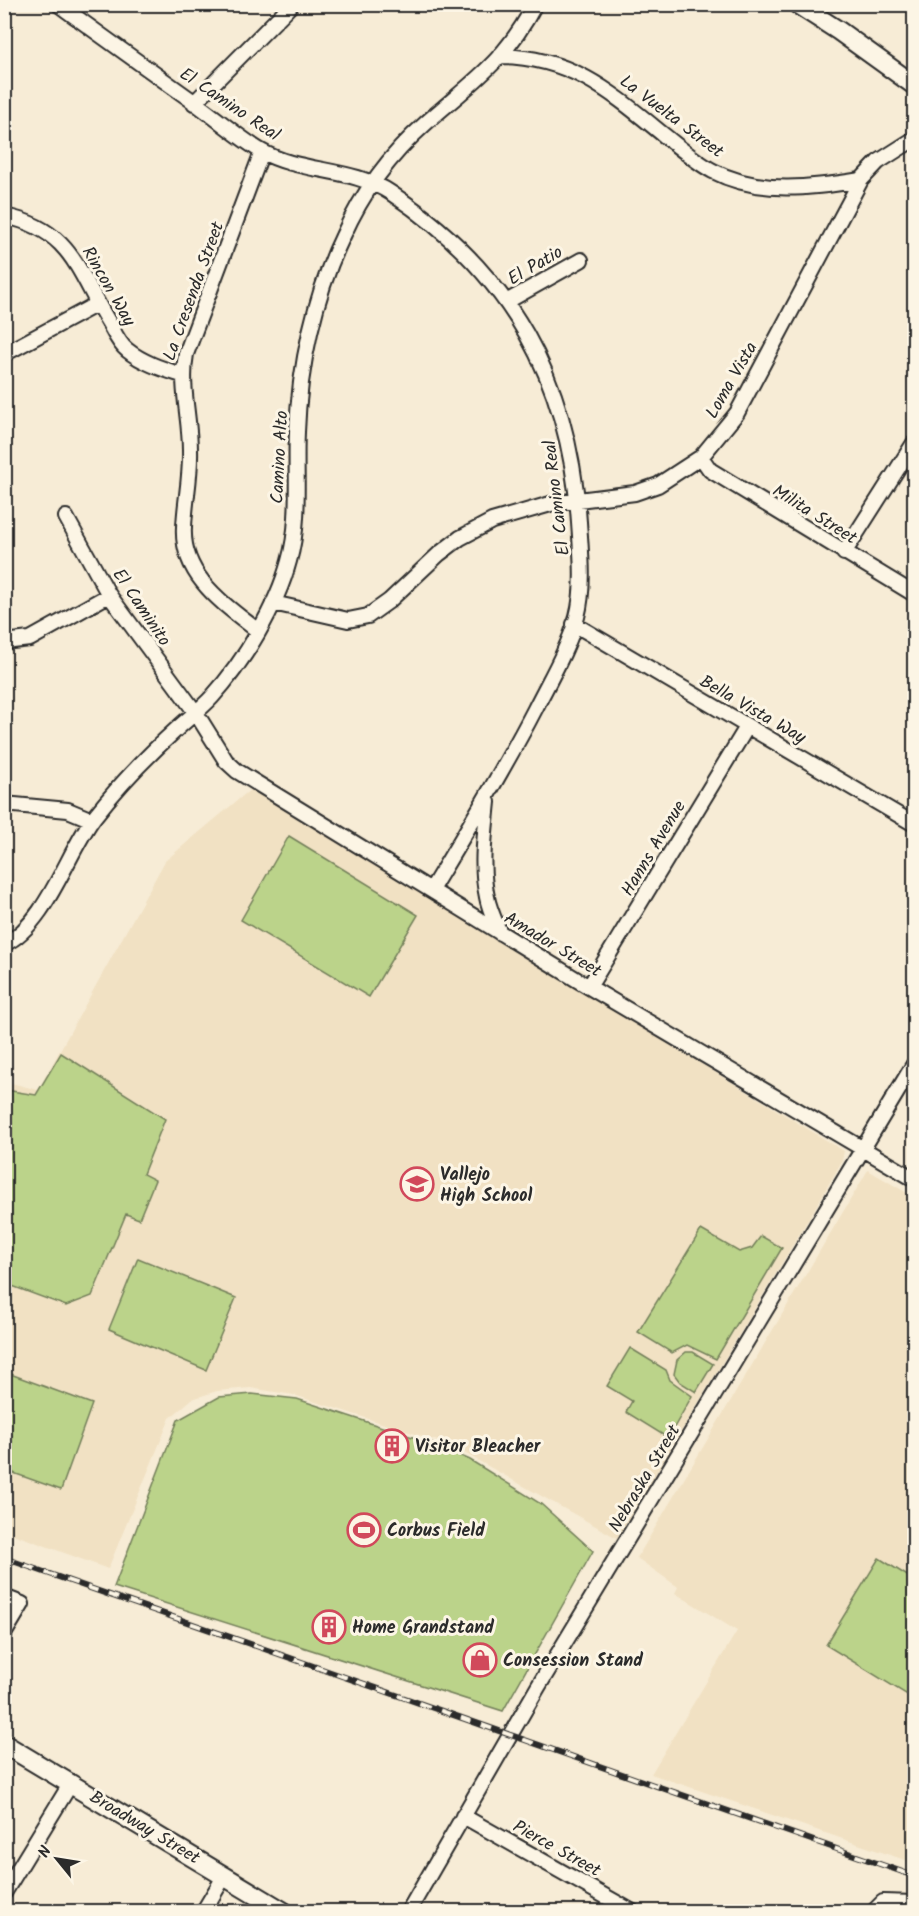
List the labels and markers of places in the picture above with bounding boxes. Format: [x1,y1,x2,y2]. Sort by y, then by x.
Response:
place label: Vallejo High School [440,1161,532,1211]
school or university icon: Vallejo High School [399,1166,435,1202]
building icon: Visitor Bleacher [374,1428,410,1464]
place label: Visitor Bleacher [415,1433,542,1462]
sports icon: Corbus Field [346,1512,382,1548]
place label: Corbus Field [387,1517,485,1546]
building icon: Home Grandstand [311,1609,347,1645]
place label: Home Grandstand [352,1614,494,1643]
shop icon: Consession Stand [462,1642,498,1678]
place label: Consession Stand [503,1647,643,1676]

